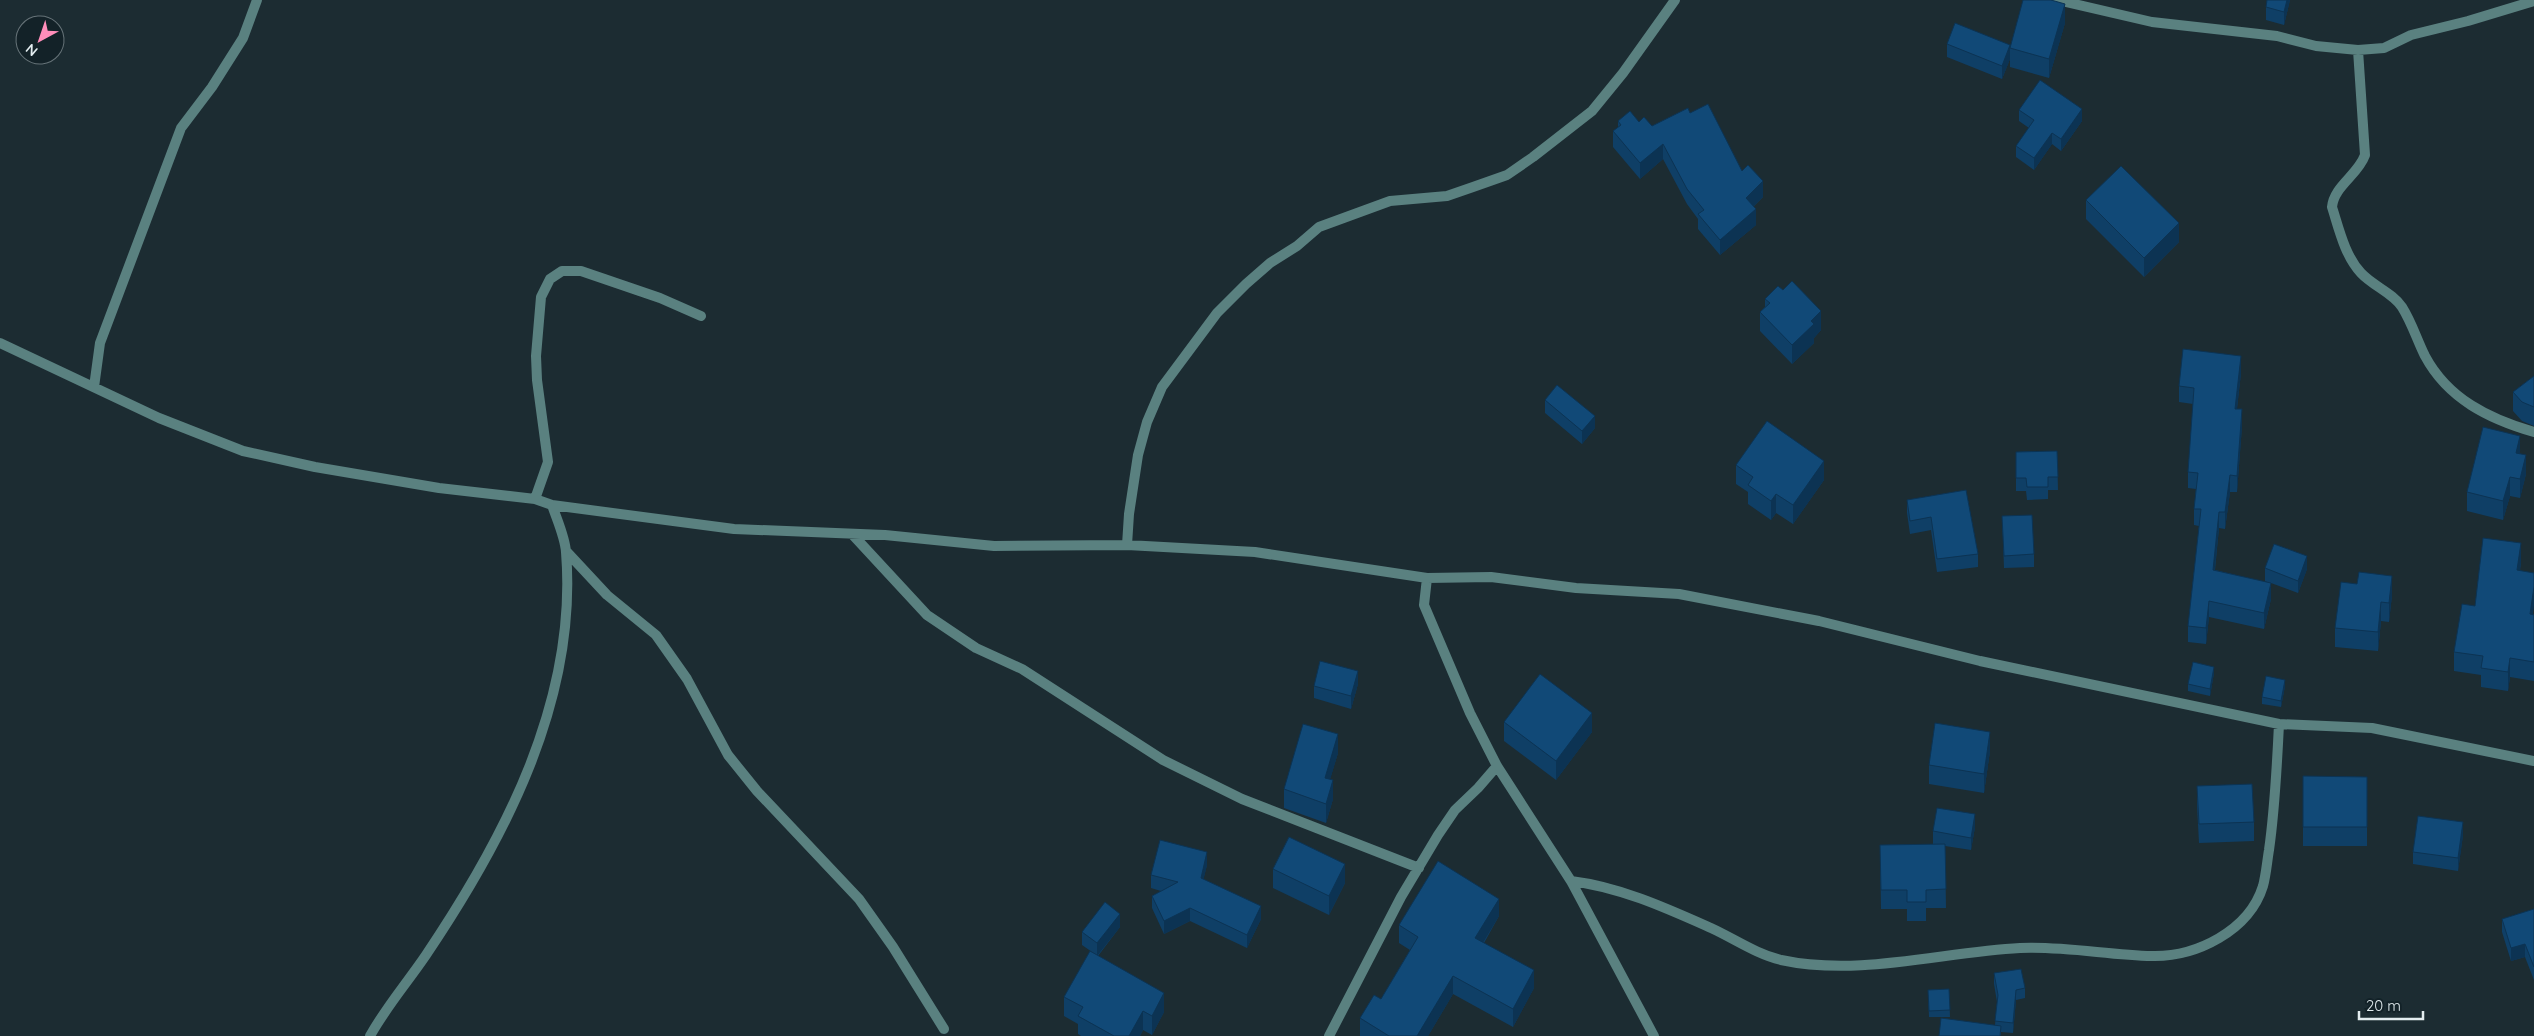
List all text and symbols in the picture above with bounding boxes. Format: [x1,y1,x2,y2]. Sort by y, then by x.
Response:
north arrow [15,15,65,65]
text: N [22,40,41,60]
scale bar [2359,988,2423,1020]
text: 20 m [2366,996,2401,1015]

